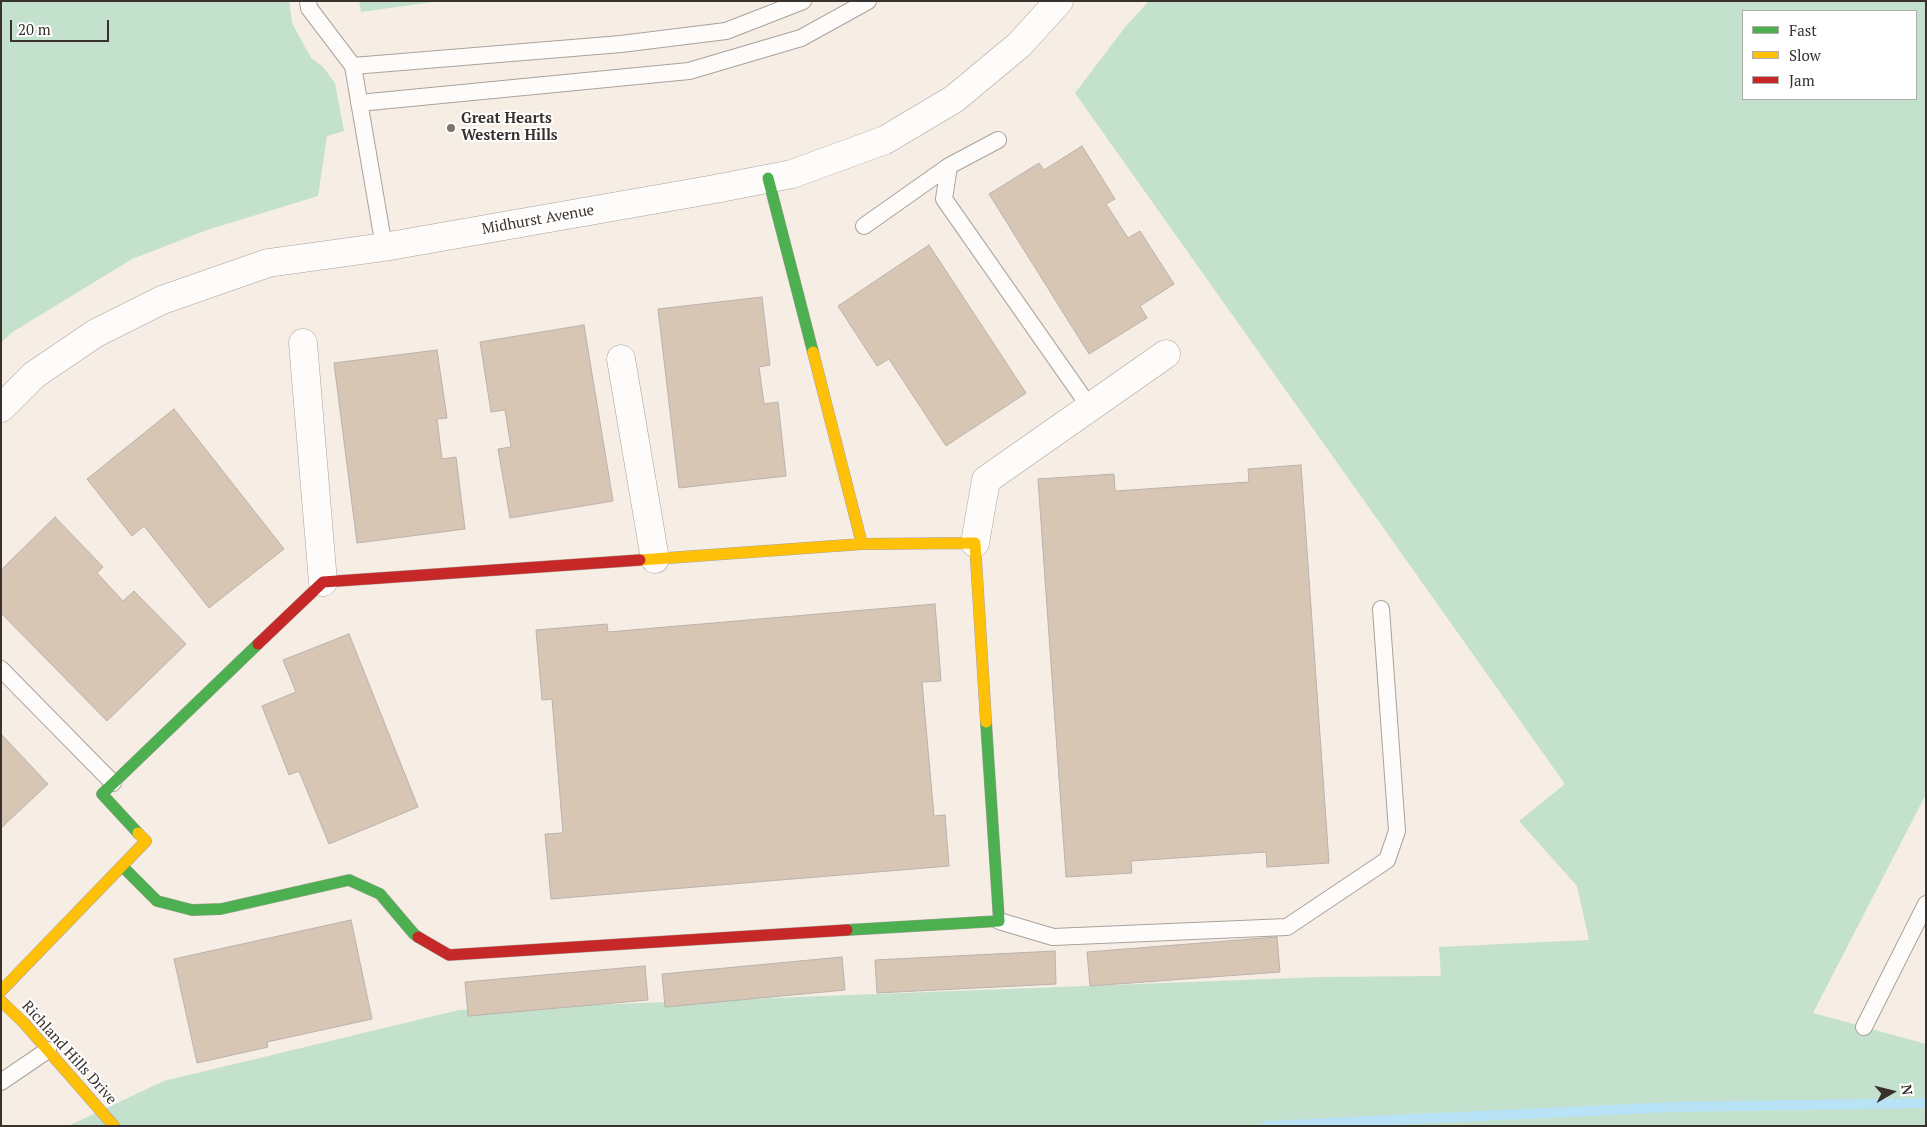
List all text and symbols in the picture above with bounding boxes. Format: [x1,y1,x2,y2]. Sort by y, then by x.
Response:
scale bar [12,10,111,42]
legend [1742,10,1917,100]
text: 20 m [18,19,51,39]
text: Fast [1789,20,1817,40]
text: Slow [1789,45,1821,65]
text: Jam [1789,70,1815,90]
place label: Great Hearts Western Hills [461,110,558,145]
marker: Great Hearts Western Hills [445,122,457,134]
street label: Midhurst Avenue [480,201,596,239]
street label: Richland Hills Drive [18,997,120,1109]
north arrow [1867,1067,1917,1117]
text: N [1897,1083,1917,1096]

